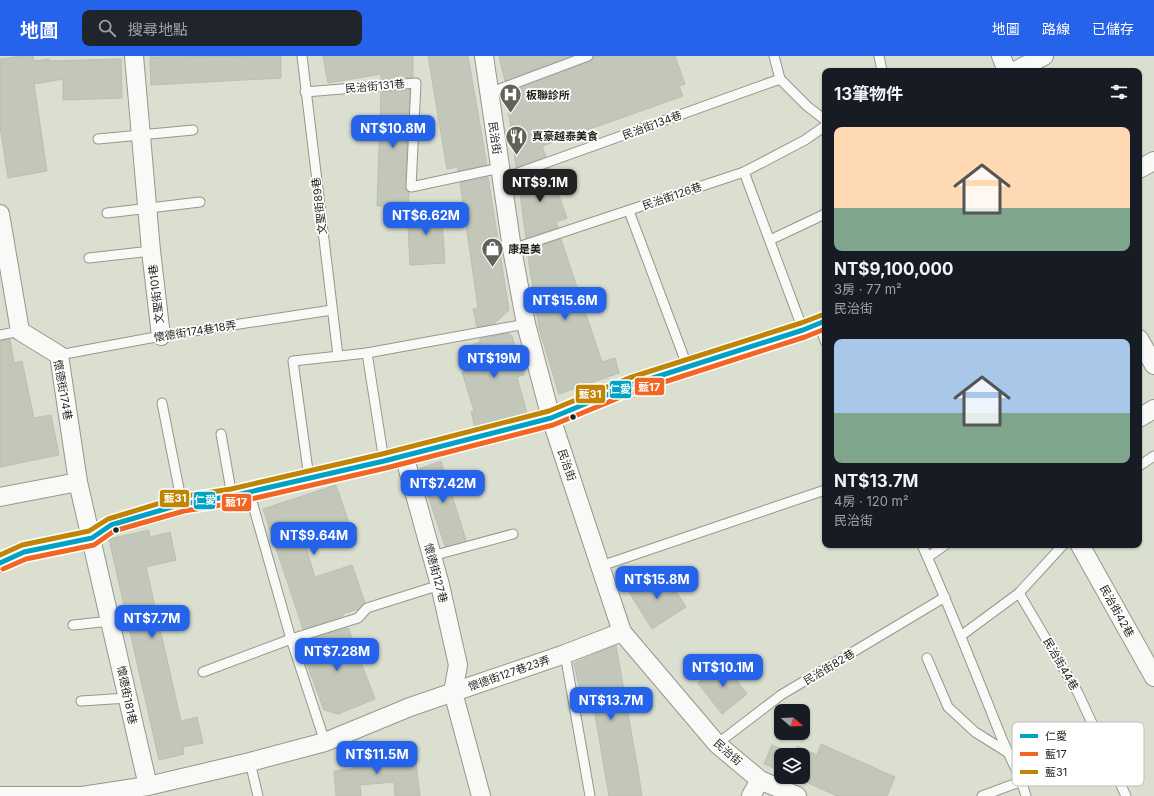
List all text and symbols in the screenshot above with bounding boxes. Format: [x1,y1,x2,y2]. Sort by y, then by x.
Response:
search box [82,10,362,46]
icon: search [96,17,118,39]
text: 地圖 [20,19,58,42]
text: 搜尋地點 [128,20,188,39]
text: 地圖 [992,20,1020,37]
text: 路線 [1042,20,1070,37]
text: 已儲存 [1092,20,1134,37]
street label: 民治街131巷 [345,76,405,96]
icon: filters [1108,81,1130,103]
hospital icon: 板聯診所 [498,82,524,115]
text: 13筆物件 [834,84,903,104]
place label: 板聯診所 [526,88,570,102]
street label: 民治街134巷 [620,108,684,142]
pin: NT$10.8M [352,115,434,149]
text: NT$10.8M [360,120,426,136]
street label: 民治街 [486,121,504,155]
restaurant icon: 真豪越泰美食 [504,123,530,156]
place label: 真豪越泰美食 [532,129,598,143]
icon: home [946,153,1018,225]
pin: NT$9.1M [503,169,577,203]
text: NT$9.1M [512,174,568,190]
street label: 文聖街89巷 [309,177,329,235]
street label: 民治街126巷 [640,179,704,213]
pin: NT$6.62M [385,202,467,236]
text: NT$6.62M [392,207,460,223]
shop icon: 康是美 [479,236,505,269]
place label: 康是美 [508,242,541,256]
text: NT$9,100,000 [834,259,953,279]
street label: 文聖街101巷 [145,263,167,325]
text: 3房 · 77 m² [834,281,902,297]
pin: NT$15.6M [524,287,606,321]
text: NT$15.6M [532,292,598,308]
text: 民治街 [834,300,873,316]
street label: 懷德街174巷18弄 [153,318,237,344]
pin: NT$19M [461,345,527,379]
text: NT$19M [467,350,521,366]
street label: 懷德街174巷 [51,359,75,421]
icon: home [946,365,1018,437]
line badge: 藍17 [634,377,665,396]
line badge: 仁愛 [609,380,632,399]
text: 藍17 [638,380,660,394]
text: 仁愛 [609,382,631,396]
line badge: 藍31 [575,384,606,404]
text: 藍31 [579,387,602,401]
unlabelled marker [568,412,578,422]
street label: 民治街 [555,447,579,483]
pin: NT$7.42M [402,470,484,504]
text: NT$13.7M [834,471,918,491]
text: NT$7.42M [410,475,476,491]
line badge: 藍31 [159,489,190,508]
text: 藍31 [164,491,187,505]
line badge: 仁愛 [193,491,216,510]
text: 仁愛 [194,493,216,507]
line badge: 藍17 [221,493,252,512]
text: 4房 · 120 m² [834,493,909,509]
text: 藍17 [225,495,247,509]
text: 民治街 [834,512,873,528]
pin: NT$9.64M [273,522,355,556]
unlabelled marker [111,525,121,535]
text: NT$9.64M [280,527,348,543]
street label: 懷德街127巷 [421,542,451,604]
pin: NT$15.8M [616,566,698,600]
text: NT$15.8M [624,571,690,587]
street label: 民治街42巷 [1097,582,1137,640]
pin: NT$7.7M [115,605,189,639]
text: NT$7.7M [124,610,180,626]
street label: 民治街44巷 [1040,635,1082,693]
pin: NT$7.28M [296,638,378,672]
text: NT$7.28M [304,643,370,659]
street label: 民治街82巷 [801,646,857,688]
street label: 懷德街127巷23弄 [466,652,552,694]
pin: NT$10.1M [682,654,764,688]
text: NT$10.1M [692,659,754,675]
street label: 懷德街181巷 [114,664,140,726]
pin: NT$13.7M [570,687,652,721]
text: NT$13.7M [579,692,643,708]
north arrow [774,704,810,740]
map controls [774,704,810,784]
legend [1012,722,1144,786]
text: 仁愛 [1045,729,1067,743]
street label: 民治街 [711,736,745,768]
pin: NT$11.5M [336,741,418,775]
text: NT$11.5M [346,746,409,762]
text: 藍17 [1045,747,1067,761]
button: layers [774,748,810,784]
text: 藍31 [1045,765,1067,779]

